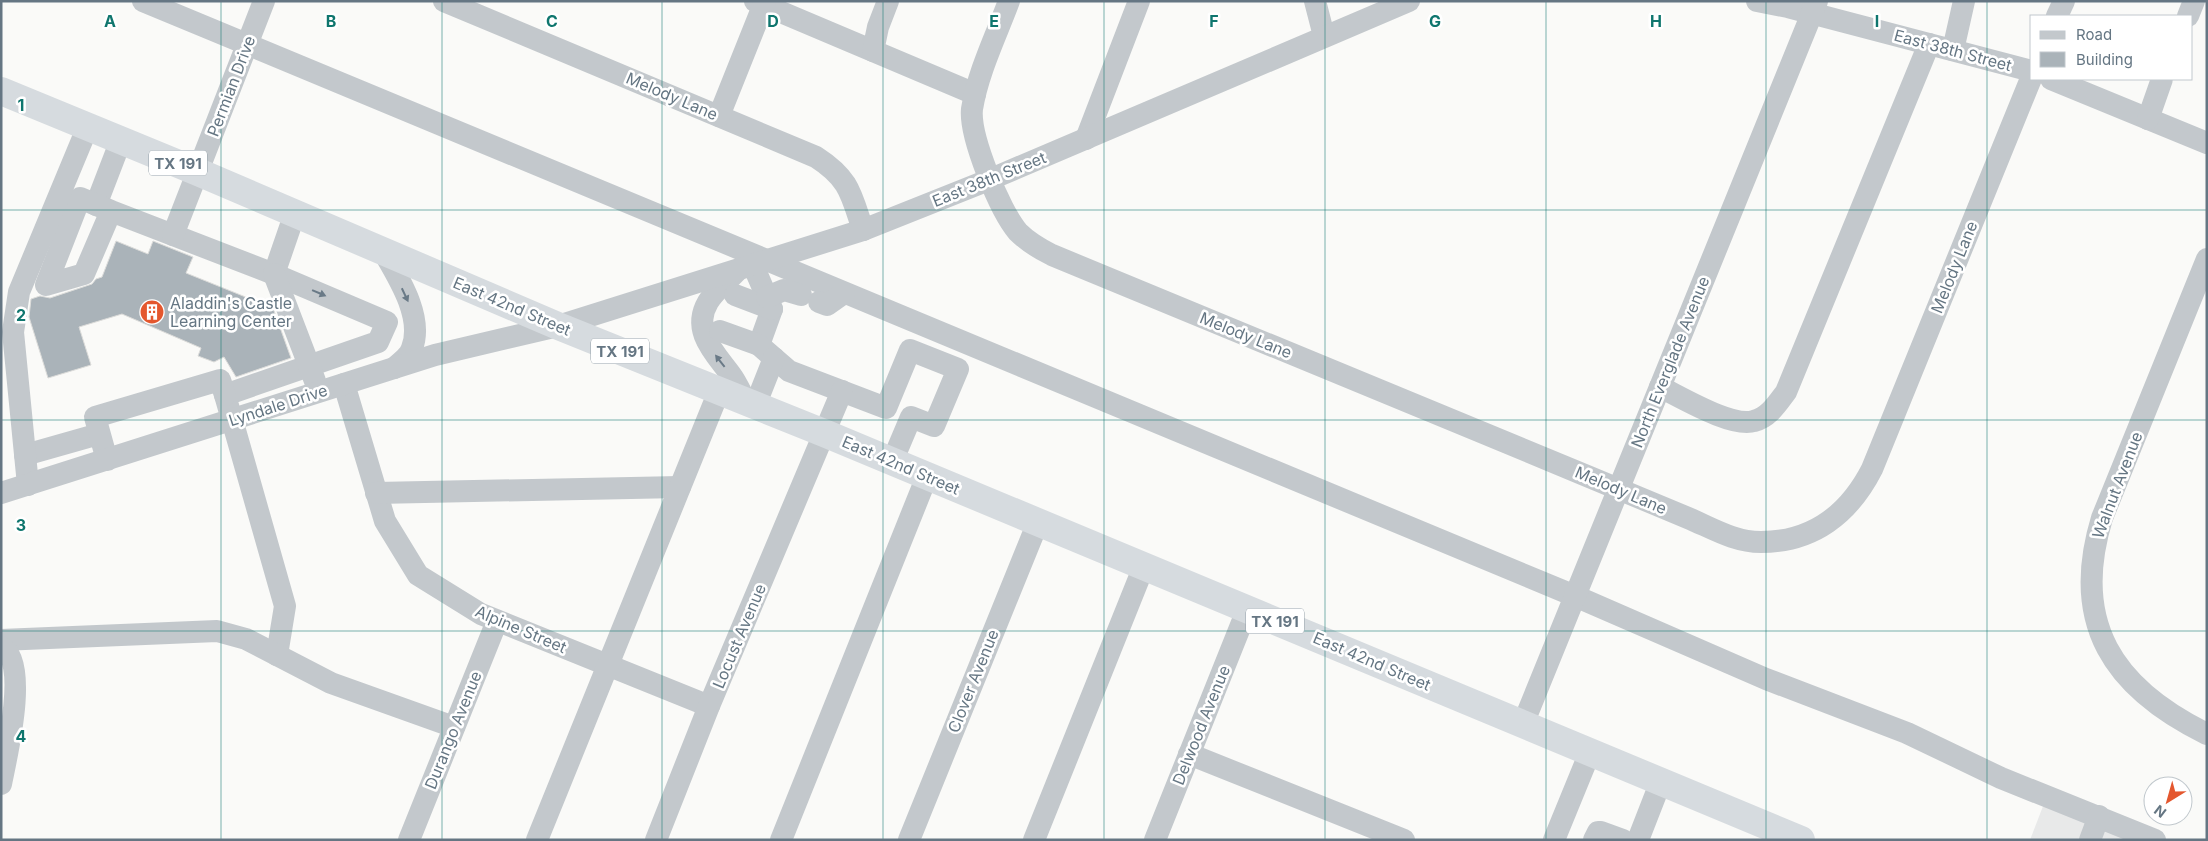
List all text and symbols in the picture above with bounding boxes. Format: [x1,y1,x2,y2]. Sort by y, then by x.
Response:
text: A [104,11,116,31]
text: B [326,11,336,31]
text: C [546,11,558,31]
text: D [767,11,779,31]
text: E [989,11,999,31]
text: F [1209,11,1219,31]
text: G [1429,11,1441,31]
text: H [1650,11,1662,31]
text: I [1875,11,1879,31]
legend [2030,15,2193,80]
street label: East 38th Street [1892,25,2014,75]
text: Road [2076,25,2112,44]
street label: Permian Drive [203,33,259,139]
text: Building [2076,50,2133,69]
street label: Melody Lane [623,68,721,124]
text: 1 [18,95,24,115]
street label: East 38th Street [929,147,1049,211]
road number: TX 191 [149,150,207,176]
street label: Melody Lane [1926,218,1982,316]
street label: East 42nd Street [450,272,574,340]
street label: North Everglade Avenue [1626,273,1714,451]
one-way arrow [401,288,409,302]
one-way arrow [312,289,327,297]
place label: Aladdin's Castle Learning Center [170,293,292,331]
building icon: Aladdin's Castle Learning Center [139,299,165,325]
text: 2 [16,305,26,325]
street label: Melody Lane [1197,307,1295,363]
road number: TX 191 [591,338,649,364]
one-way arrow [714,355,725,368]
street label: Lyndale Drive [226,380,330,430]
street label: Walnut Avenue [2087,429,2147,541]
street label: East 42nd Street [839,431,963,499]
street label: Melody Lane [1572,462,1670,518]
text: 3 [16,515,26,535]
street label: Locust Avenue [708,581,770,691]
street label: Alpine Street [472,601,570,657]
road number: TX 191 [1246,608,1304,634]
street label: Clover Avenue [943,626,1003,736]
street label: East 42nd Street [1310,627,1434,695]
street label: Delwood Avenue [1168,662,1234,788]
street label: Durango Avenue [420,668,486,792]
text: 4 [16,726,27,746]
north arrow [2143,776,2193,826]
text: N [2150,802,2169,822]

